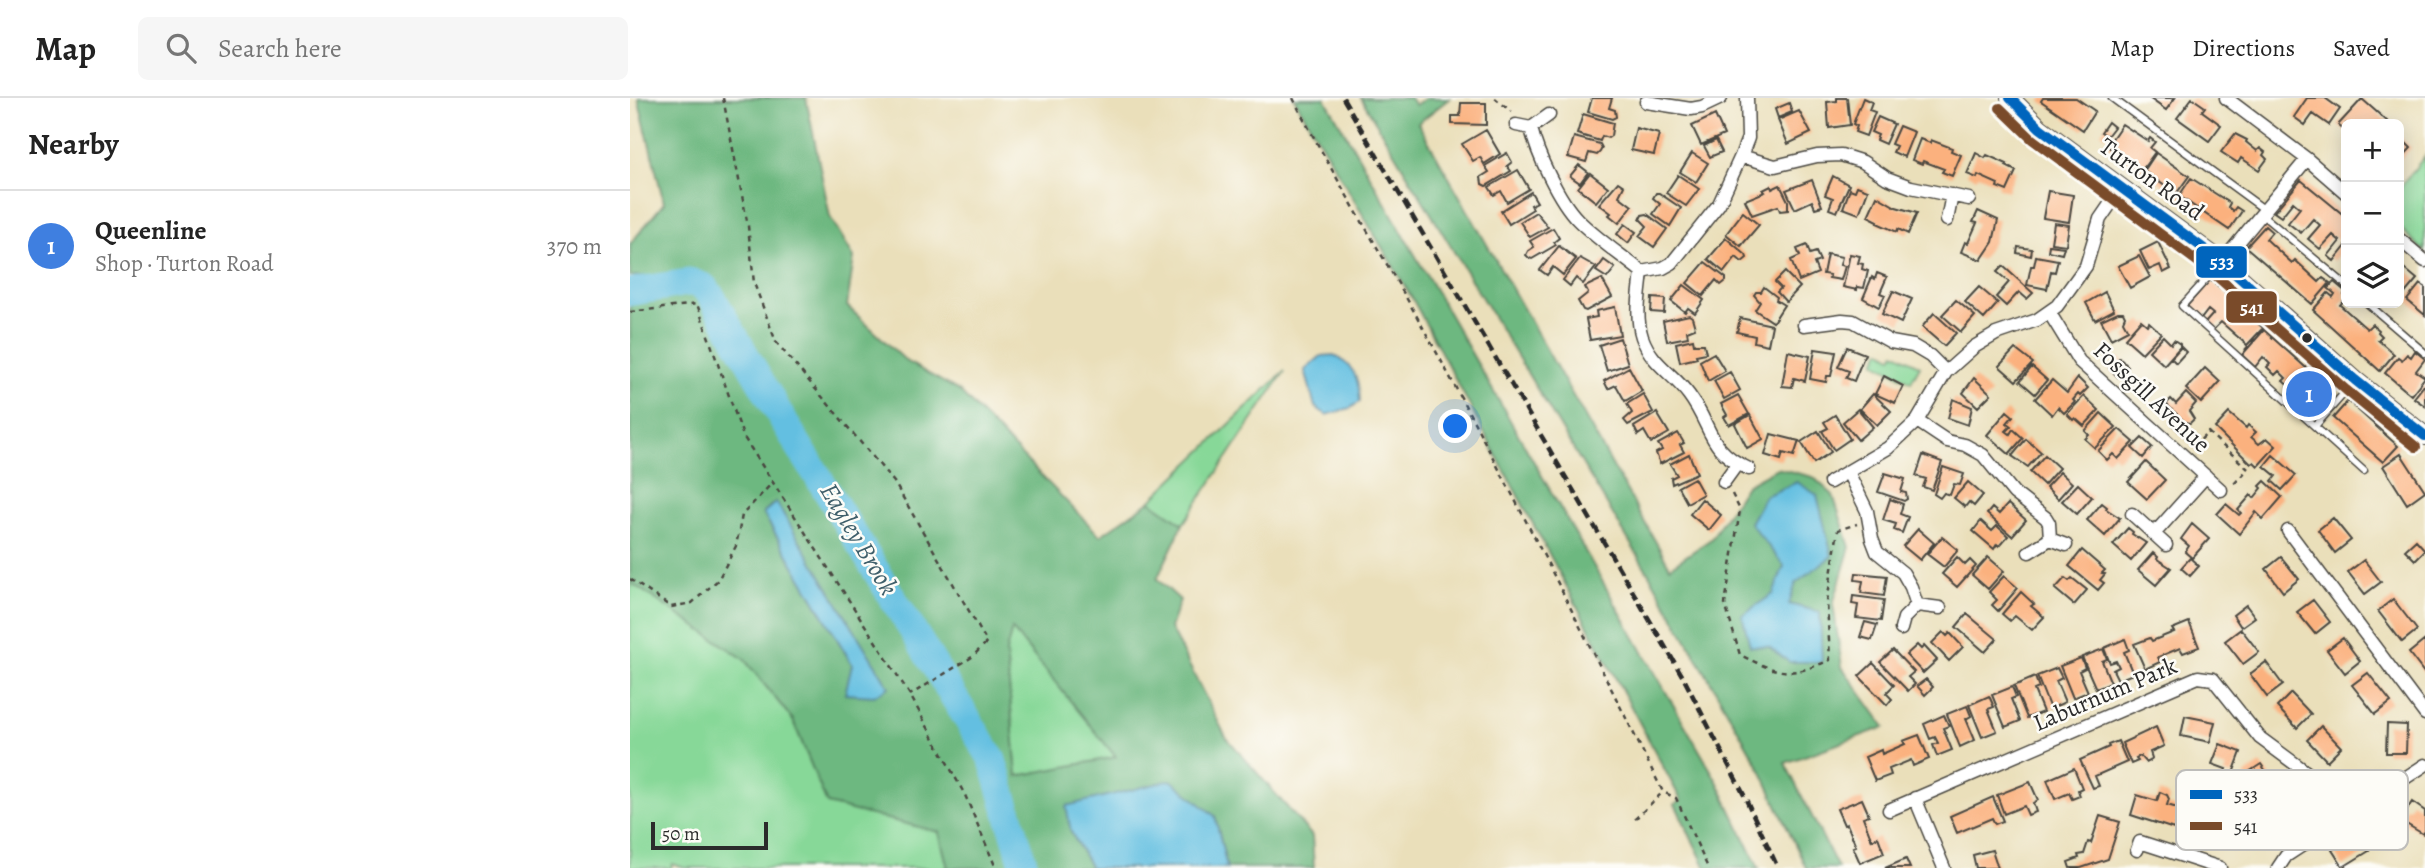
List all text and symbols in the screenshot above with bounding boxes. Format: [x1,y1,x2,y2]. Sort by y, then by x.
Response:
search box [138,17,628,80]
text: Map [35,26,96,71]
icon: search [162,29,200,67]
text: Search here [218,31,342,66]
text: Map [2110,32,2154,64]
text: Directions [2192,32,2295,64]
text: Saved [2333,32,2390,64]
map controls [2341,119,2404,308]
button: + [2341,119,2404,182]
text: Nearby [28,124,119,164]
street label: Turton Road [2093,130,2211,228]
button: − [2341,182,2404,245]
text: Queenline [95,213,207,248]
text: 1 [47,231,55,262]
text: 370 m [547,231,602,262]
line badge: 533 [2195,245,2248,279]
button: layers [2341,245,2404,308]
text: Shop · Turton Road [95,248,274,279]
text: 533 [2210,249,2234,275]
line badge: 541 [2225,290,2278,324]
text: 541 [2240,295,2264,321]
unlabelled marker [2300,331,2314,345]
street label: Fossgill Avenue [2087,334,2217,460]
pin: 1 [2286,368,2332,420]
your location [1438,409,1472,443]
water label: Eagley Brook [812,476,906,602]
street label: Laburnum Park [2028,649,2182,739]
legend [2176,770,2408,850]
text: 533 [2234,782,2258,808]
text: 541 [2234,814,2258,840]
scale bar [651,819,768,851]
text: 50 m [662,821,700,847]

